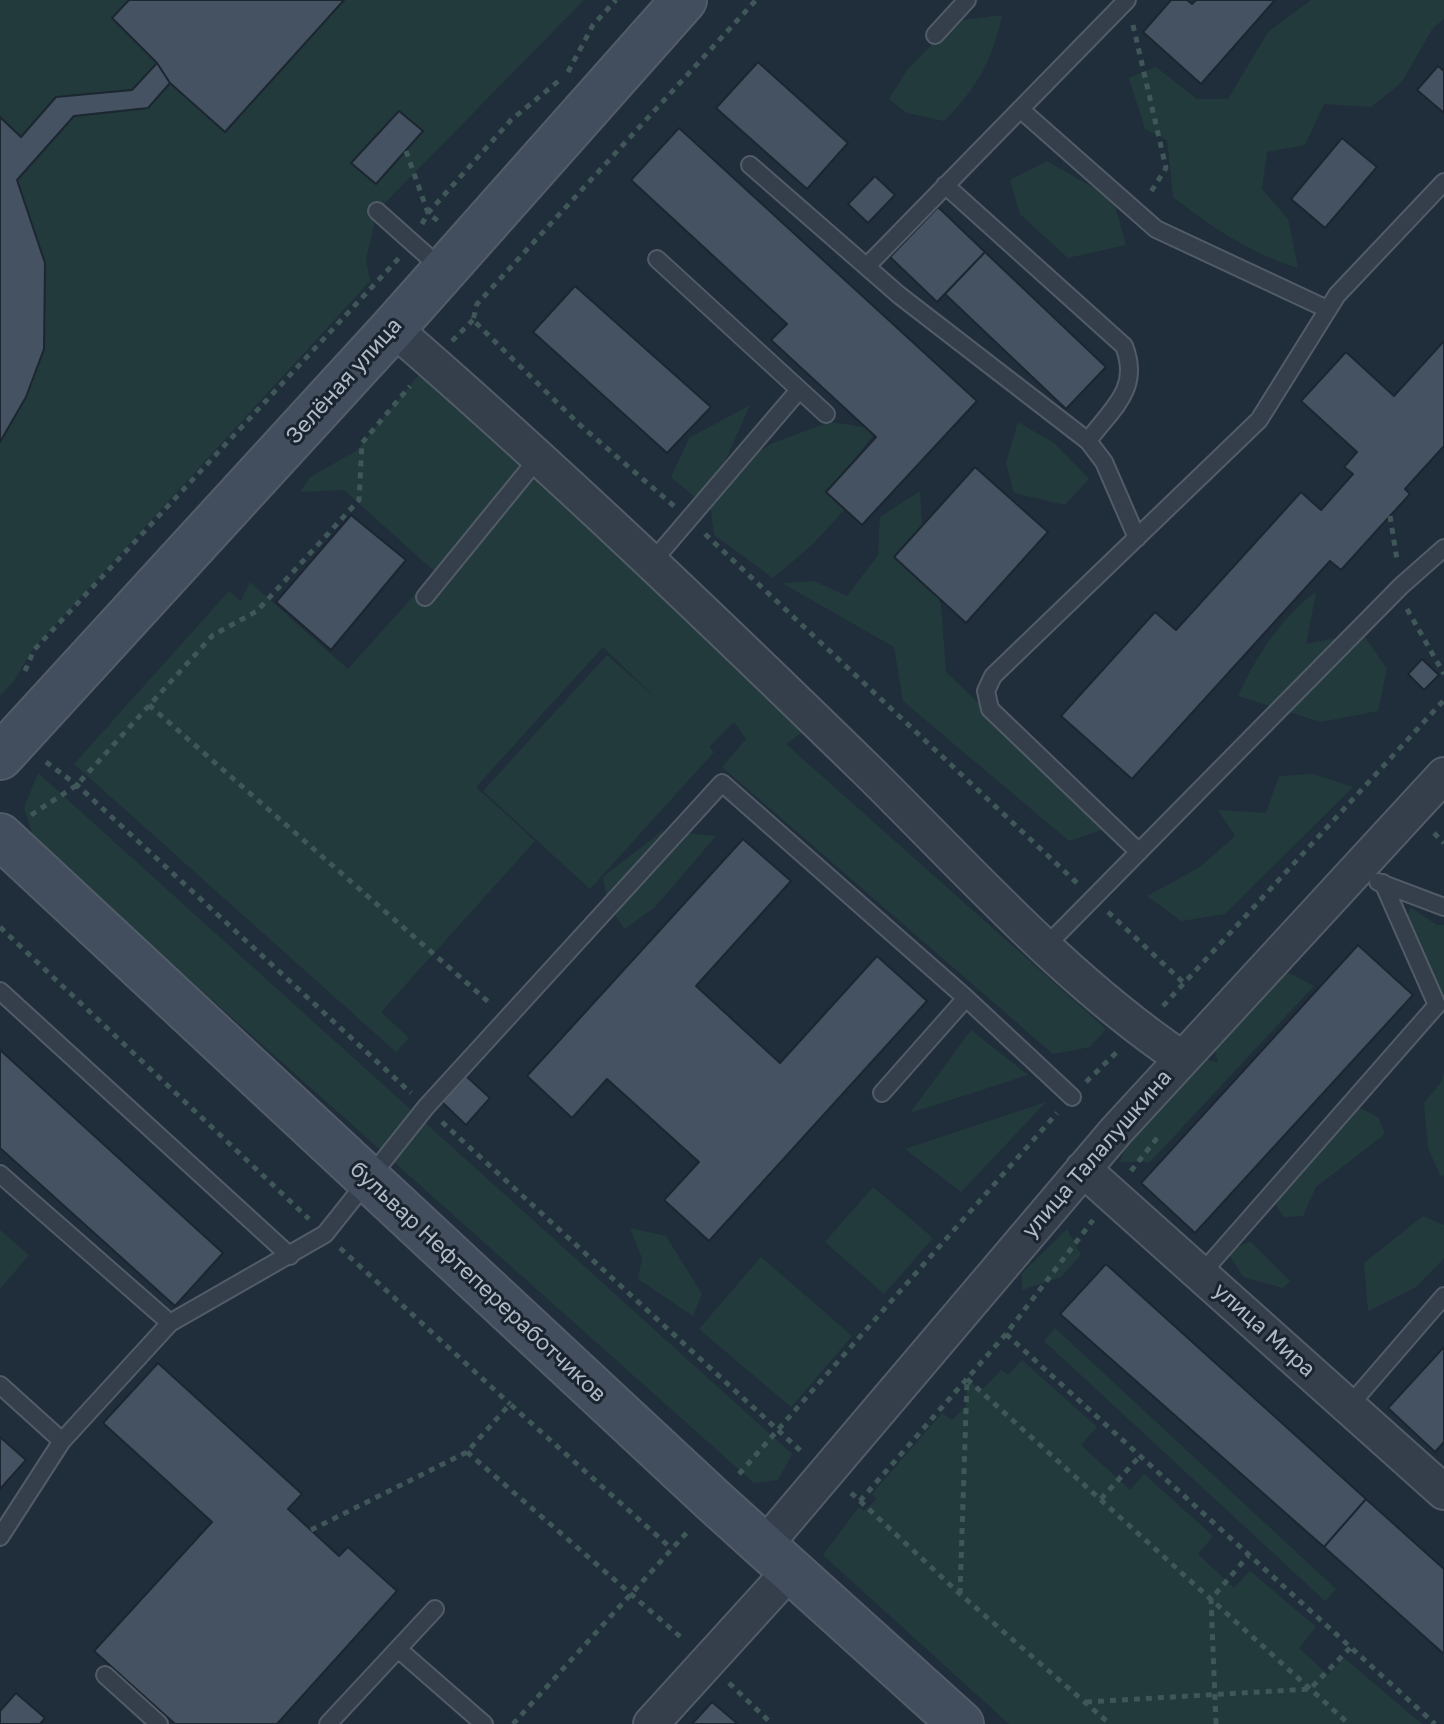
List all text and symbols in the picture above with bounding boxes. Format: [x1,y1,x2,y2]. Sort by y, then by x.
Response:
street label: Зелёная улица [280,312,408,450]
street label: улица Талалушкина [1017,1064,1177,1244]
street label: бульвар Нефтепереработчиков [345,1156,611,1408]
street label: улица Мира [1208,1277,1320,1383]

